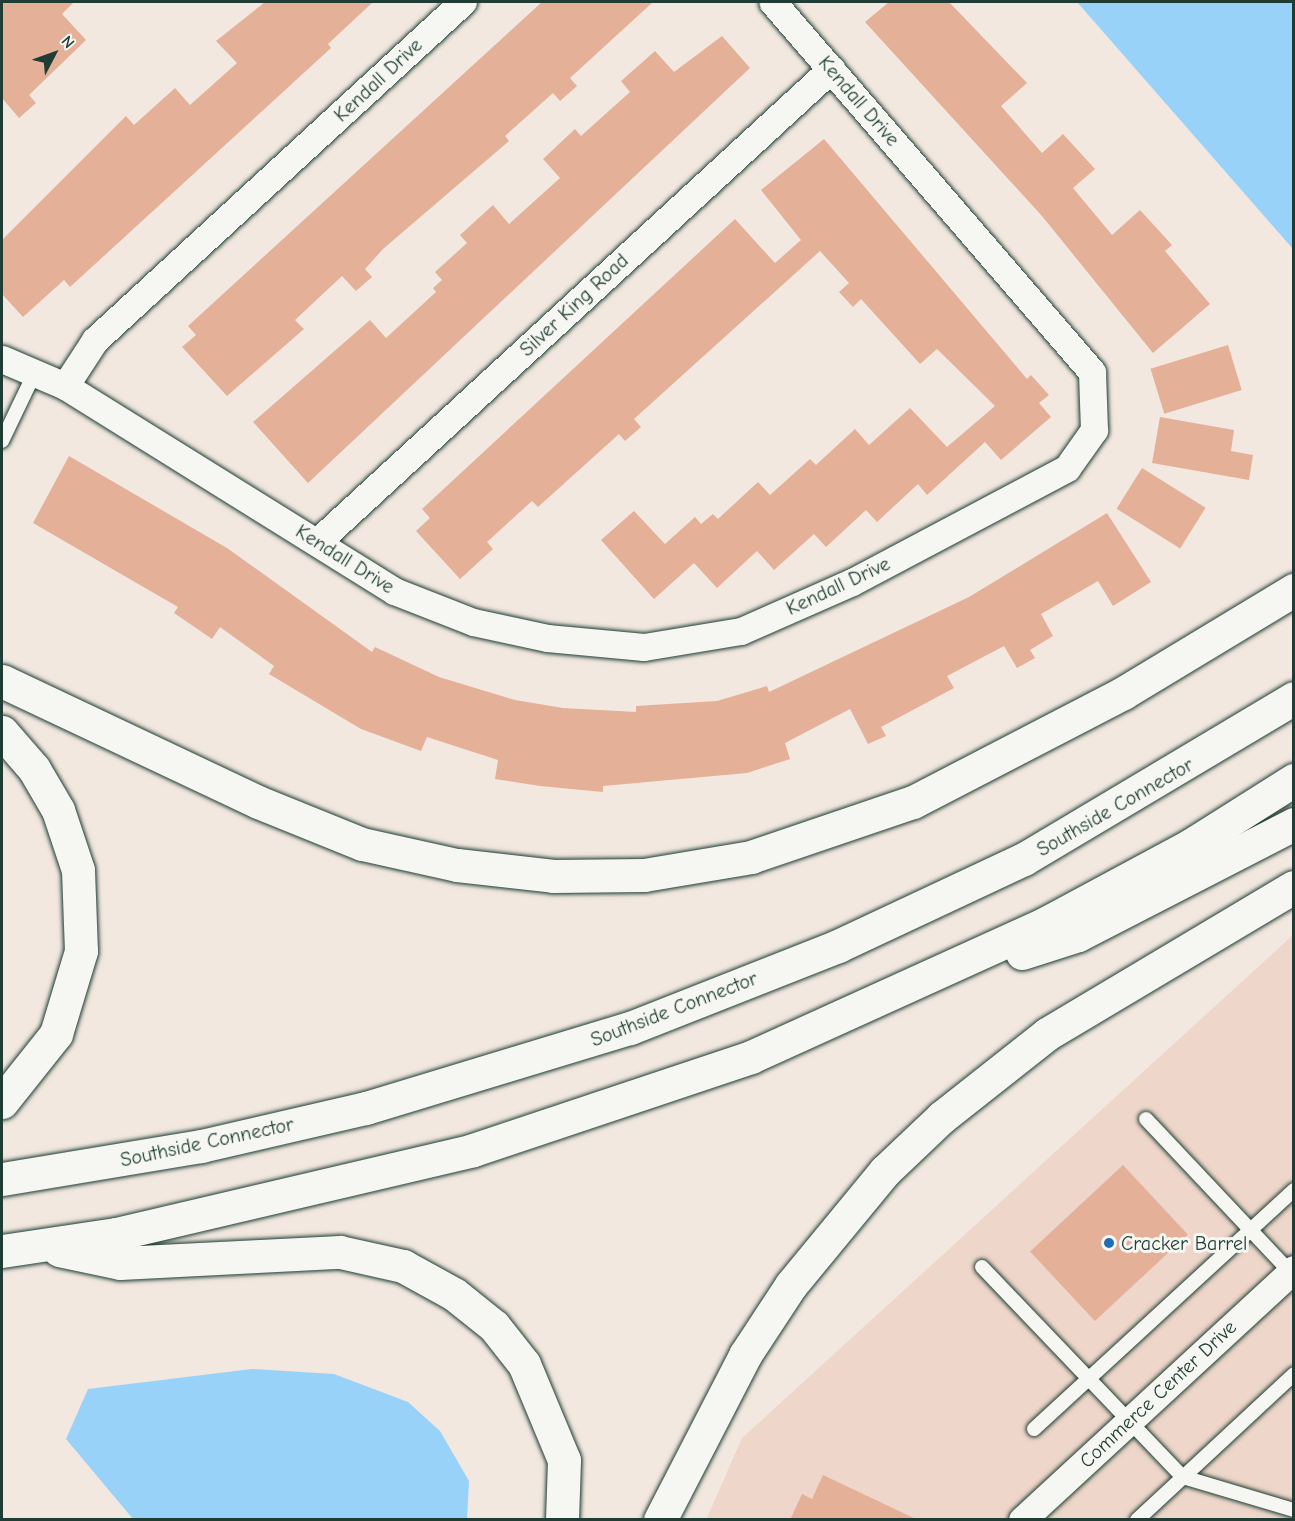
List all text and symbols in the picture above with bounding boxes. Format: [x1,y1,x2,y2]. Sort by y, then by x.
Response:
north arrow [24,24,84,84]
text: N [57,32,78,52]
street label: Kendall Drive [329,33,427,127]
street label: Kendall Drive [813,51,905,151]
street label: Silver King Road [515,249,633,361]
street label: Kendall Drive [291,519,399,599]
street label: Kendall Drive [782,552,894,620]
street label: Southside Connector [1032,752,1198,862]
street label: Southside Connector [587,966,761,1052]
street label: Southside Connector [118,1112,296,1172]
place label: Cracker Barrel [1121,1231,1247,1255]
marker: Cracker Barrel [1102,1236,1116,1250]
street label: Commerce Center Drive [1075,1315,1241,1473]

